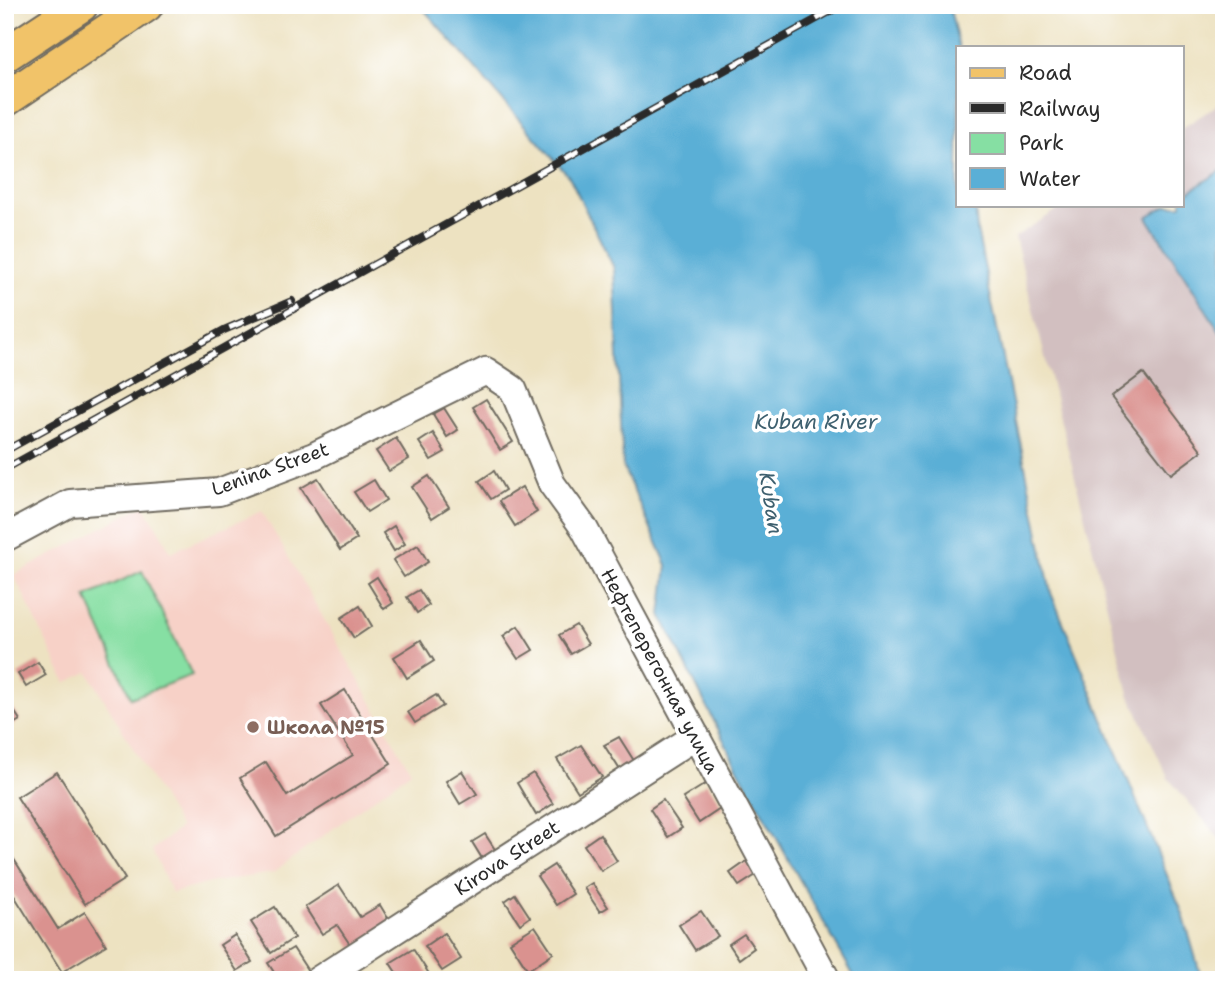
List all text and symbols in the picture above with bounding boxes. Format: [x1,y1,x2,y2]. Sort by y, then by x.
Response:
legend [956,46,1184,206]
text: Road [1019,59,1072,87]
text: Railway [1019,95,1101,123]
text: Park [1019,129,1064,157]
text: Water [1019,165,1081,193]
water label: Kuban River [754,408,879,436]
street label: Lenina Street [208,436,332,502]
water label: Kuban [752,470,790,536]
street label: Нефтеперегонная улица [595,564,725,778]
place label: Школа №15 [267,715,385,740]
marker: Школа №15 [245,719,261,735]
street label: Kirova Street [450,815,564,901]

